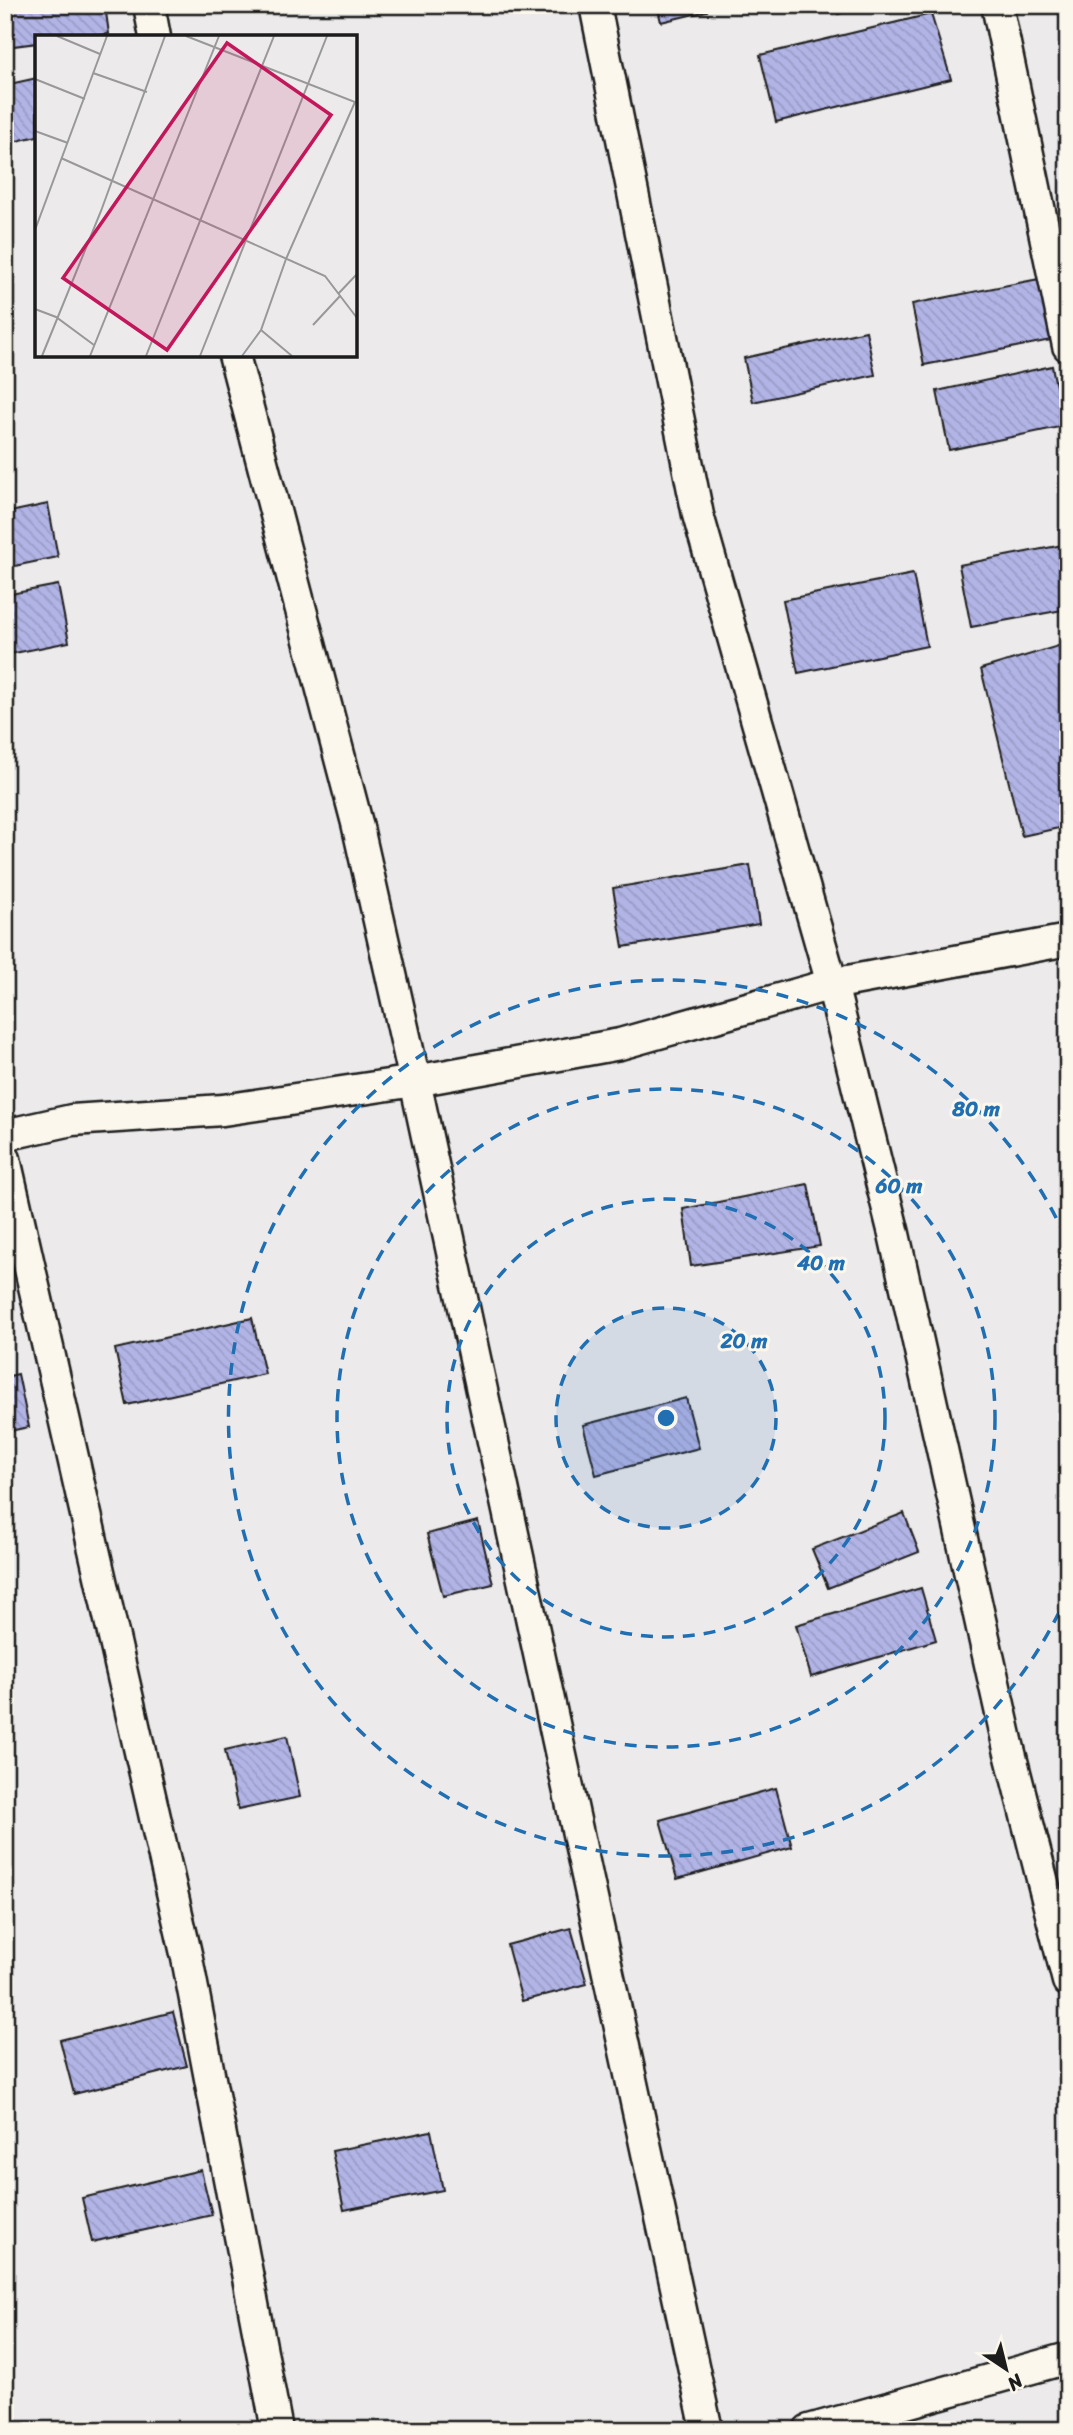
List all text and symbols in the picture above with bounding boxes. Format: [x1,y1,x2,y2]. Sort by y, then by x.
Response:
inset map [35,35,357,357]
text: 80 m [951,1090,1001,1128]
text: 60 m [875,1167,923,1205]
text: 40 m [796,1244,846,1282]
text: 20 m [720,1322,768,1360]
centre of rings [654,1406,678,1430]
north arrow [972,2334,1042,2404]
text: N [1000,2365,1031,2400]

